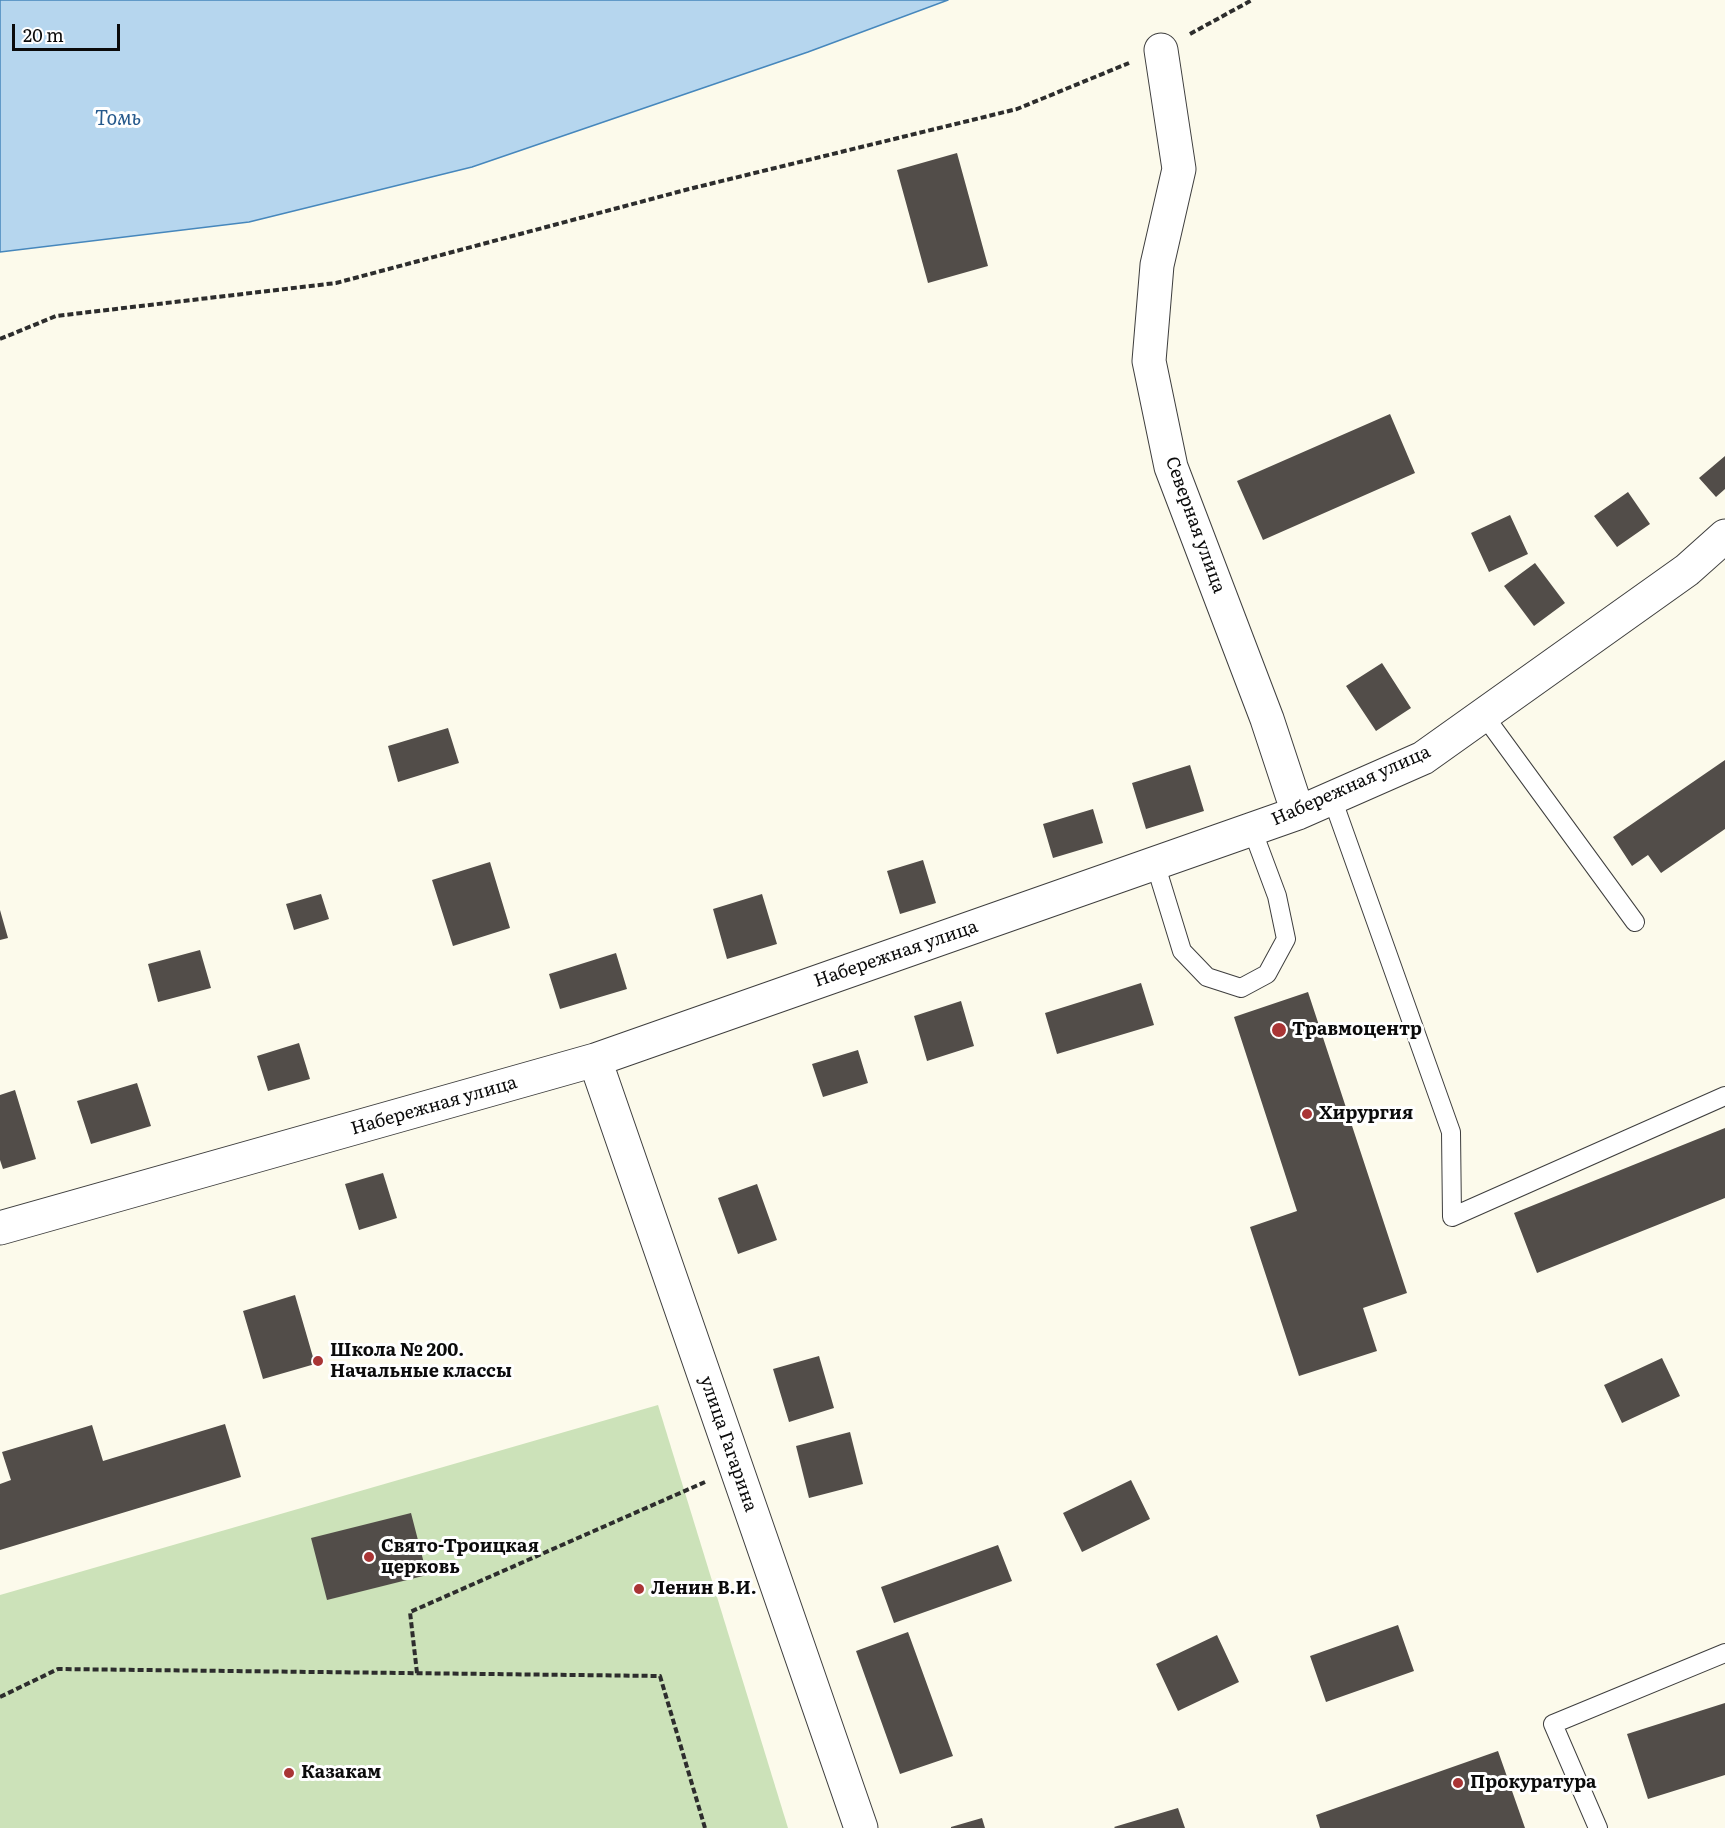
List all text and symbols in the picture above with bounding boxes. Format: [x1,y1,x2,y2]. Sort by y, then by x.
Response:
scale bar [15,12,123,50]
text: 20 m [23,21,64,48]
water label: Томь [95,107,141,131]
street label: Северная улица [1160,454,1230,596]
street label: Набережная улица [1268,741,1434,831]
street label: Набережная улица [811,916,981,992]
place label: Травмоцентр [1292,1019,1422,1041]
marker: Травмоцентр [1270,1021,1288,1039]
street label: Набережная улица [348,1072,520,1140]
place label: Хирургия [1319,1103,1413,1125]
marker: Хирургия [1300,1107,1314,1121]
place label: Школа № 200. Начальные классы [330,1340,512,1382]
marker: Школа № 200. Начальные классы [311,1354,325,1368]
street label: улица Гагарина [695,1373,761,1515]
place label: Свято-Троицкая церковь [381,1536,539,1578]
marker: Свято-Троицкая церковь [362,1550,376,1564]
place label: Ленин В.И. [651,1578,757,1600]
marker: Ленин В.И. [632,1582,646,1596]
place label: Казакам [301,1762,381,1784]
marker: Казакам [282,1766,296,1780]
place label: Прокуратура [1470,1772,1596,1794]
marker: Прокуратура [1451,1776,1465,1790]

